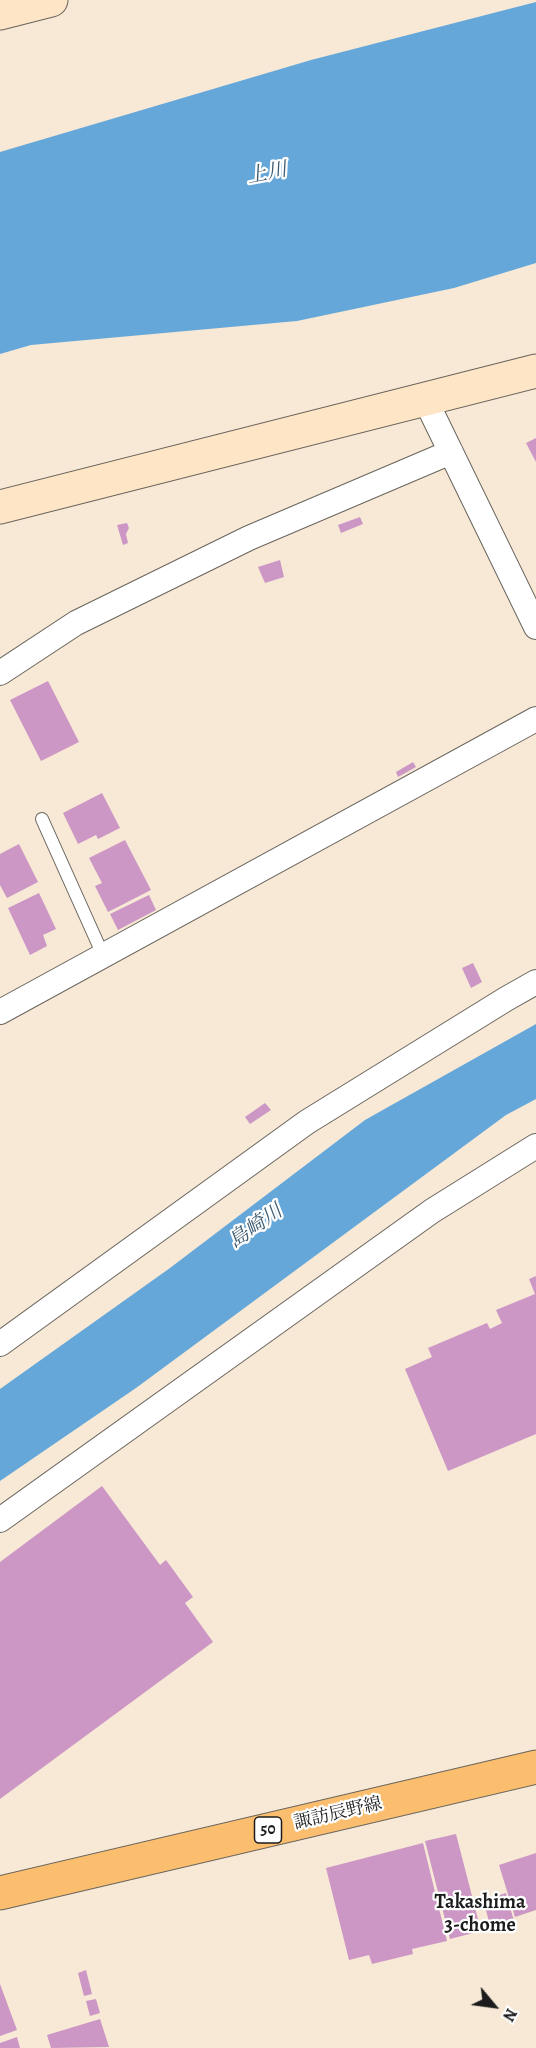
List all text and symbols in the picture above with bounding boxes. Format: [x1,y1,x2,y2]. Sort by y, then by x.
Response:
water label: 上川 [245,158,289,190]
water label: 島崎川 [225,1200,287,1254]
street label: 諏訪辰野線 [292,1793,384,1835]
road number: 50 [254,1817,282,1843]
district label: Takashima 3-chome [434,1891,526,1938]
north arrow [464,1976,524,2036]
text: N [497,2004,522,2025]

